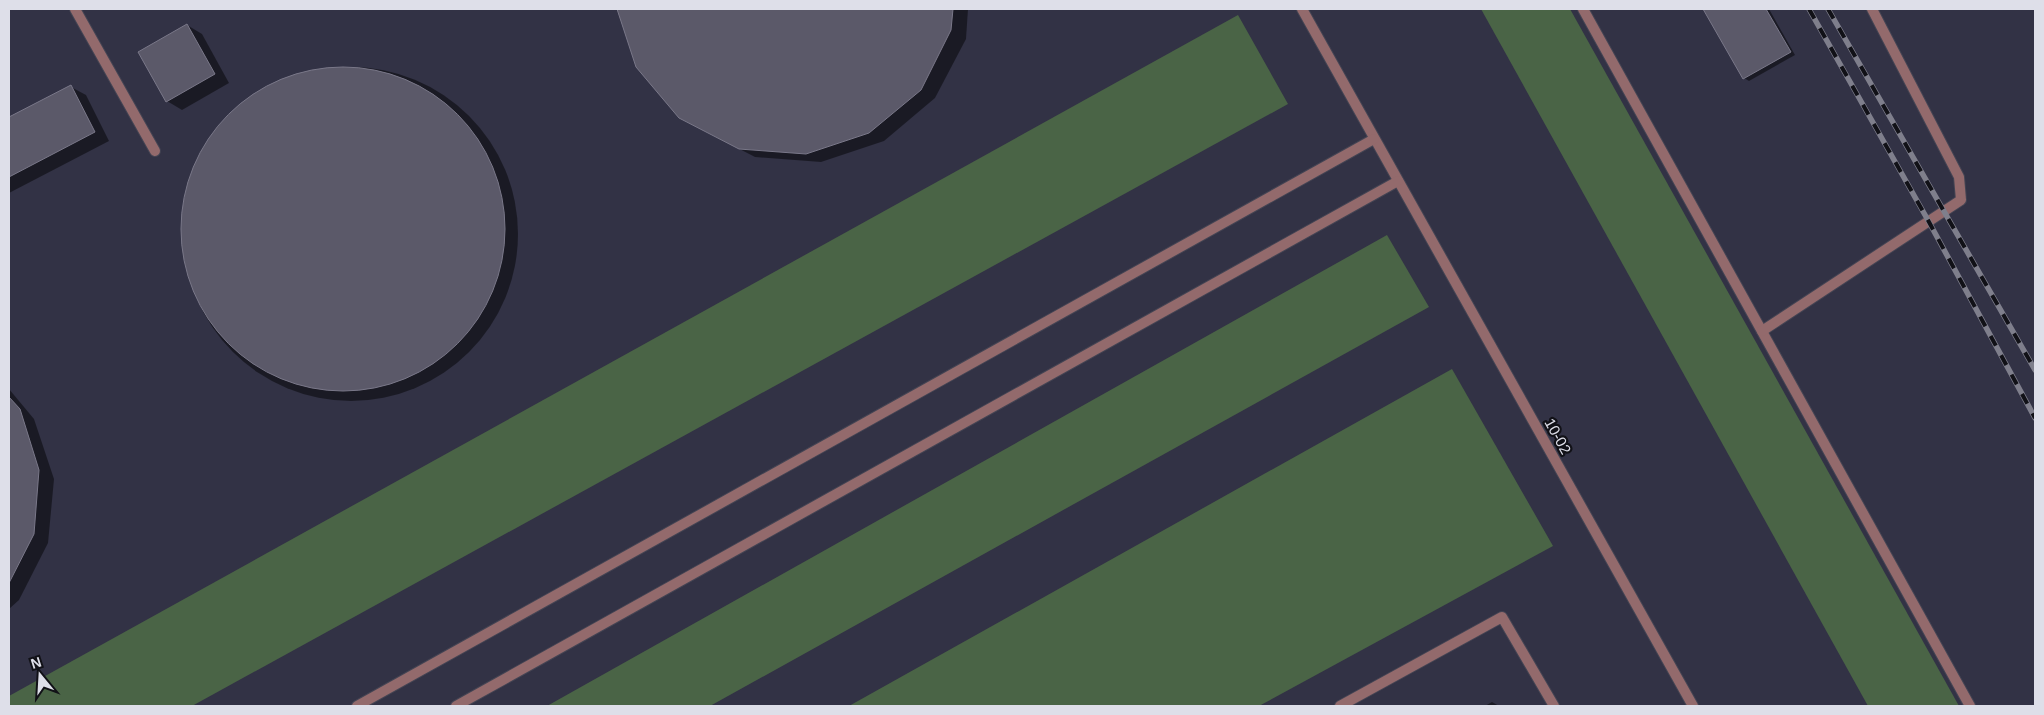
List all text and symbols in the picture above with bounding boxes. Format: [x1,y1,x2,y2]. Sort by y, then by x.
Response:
street label: 10-02 [1541,415,1575,457]
north arrow [15,650,65,700]
text: N [29,653,43,672]

